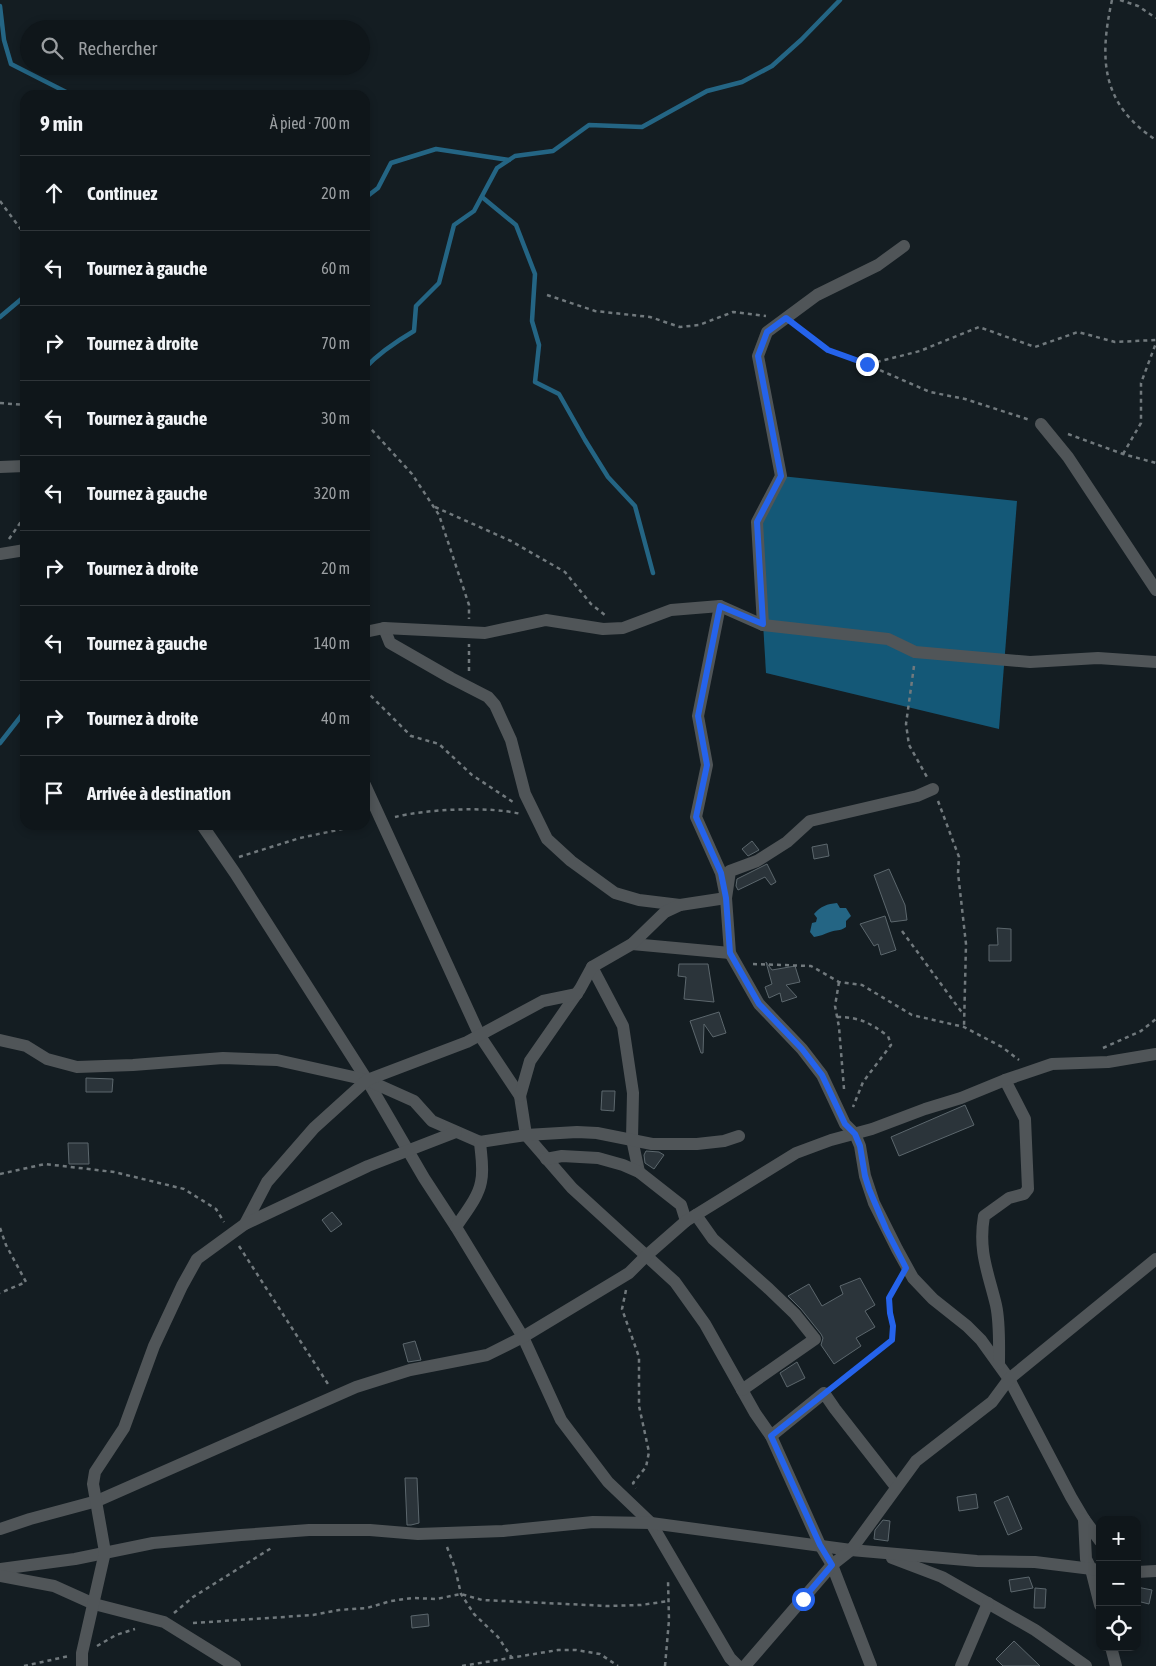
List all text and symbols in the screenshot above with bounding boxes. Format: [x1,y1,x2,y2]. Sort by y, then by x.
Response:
search box [20,20,370,75]
icon: search [38,34,66,62]
text: Rechercher [78,37,157,59]
text: 9 min [40,111,83,135]
text: À pied · 700 m [270,114,350,132]
icon: ahead [40,179,68,207]
text: Continuez [87,182,157,204]
text: 20 m [321,184,350,202]
icon: left [40,254,68,282]
text: Tournez à gauche [87,257,207,279]
text: 60 m [321,259,350,277]
icon: right [40,329,68,357]
text: Tournez à droite [87,332,198,354]
text: 70 m [321,334,350,352]
route end [856,353,879,376]
icon: left [40,404,68,432]
text: Tournez à gauche [87,407,207,429]
text: 30 m [321,409,350,427]
icon: left [40,479,68,507]
text: Tournez à gauche [87,482,207,504]
text: 320 m [314,484,350,502]
icon: right [40,554,68,582]
text: Tournez à droite [87,557,198,579]
text: 20 m [321,559,350,577]
icon: left [40,629,68,657]
text: Tournez à gauche [87,632,207,654]
text: 140 m [314,634,350,652]
icon: right [40,704,68,732]
text: Tournez à droite [87,707,198,729]
text: 40 m [321,709,350,727]
icon: arrive [40,779,68,807]
text: Arrivée à destination [87,782,231,804]
map controls [1096,1516,1141,1651]
button: + [1096,1516,1141,1561]
button: − [1096,1561,1141,1606]
route start [792,1588,815,1611]
button: locate [1096,1606,1141,1651]

